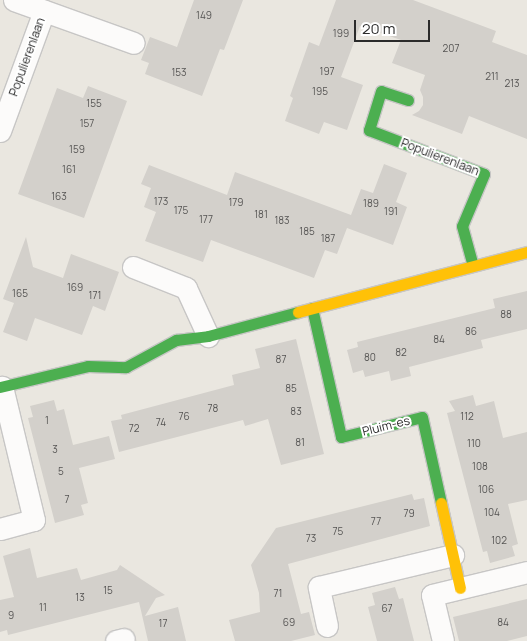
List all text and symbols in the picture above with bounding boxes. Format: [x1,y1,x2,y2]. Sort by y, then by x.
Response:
house number: 149 [196,10,212,22]
scale bar [357,10,433,42]
street label: Populierenlaan [6,16,48,98]
text: 20 m [362,18,395,39]
house number: 199 [333,28,349,40]
house number: 207 [443,43,459,55]
house number: 197 [320,66,334,78]
house number: 153 [171,67,187,79]
house number: 211 [485,71,499,83]
house number: 213 [504,78,520,90]
house number: 195 [312,86,328,98]
house number: 155 [86,98,102,110]
house number: 157 [80,118,94,130]
street label: Populierenlaan [399,135,481,179]
house number: 159 [69,144,85,156]
house number: 161 [62,164,76,176]
house number: 163 [51,191,67,203]
house number: 173 [154,196,168,208]
house number: 179 [228,197,244,209]
house number: 189 [363,198,379,210]
house number: 175 [174,205,188,217]
house number: 191 [384,206,398,218]
house number: 181 [254,209,268,221]
house number: 177 [199,214,213,226]
house number: 183 [274,215,290,227]
house number: 185 [299,226,315,238]
house number: 187 [321,233,335,245]
house number: 169 [67,282,83,294]
house number: 165 [12,288,28,300]
house number: 171 [89,290,101,302]
house number: 88 [500,309,512,321]
house number: 86 [465,326,477,338]
house number: 84 [433,334,445,346]
house number: 82 [395,347,407,359]
house number: 80 [364,352,376,364]
house number: 87 [276,354,286,366]
house number: 85 [285,383,297,395]
house number: 78 [208,403,218,415]
house number: 83 [290,406,302,418]
house number: 76 [178,411,190,423]
house number: 112 [460,411,474,423]
street label: Pluim-es [361,413,411,439]
house number: 1 [45,415,49,427]
house number: 74 [156,417,166,429]
house number: 72 [129,423,139,435]
house number: 81 [295,437,305,449]
house number: 110 [467,438,481,450]
house number: 3 [52,444,58,456]
house number: 108 [472,461,488,473]
house number: 5 [58,466,64,478]
house number: 106 [478,484,494,496]
house number: 7 [64,494,70,506]
house number: 104 [484,507,500,519]
house number: 79 [403,508,415,520]
house number: 77 [371,516,381,528]
house number: 75 [333,526,343,538]
house number: 73 [306,533,316,545]
house number: 102 [491,535,507,547]
house number: 15 [103,585,113,597]
house number: 71 [274,588,282,600]
house number: 13 [75,592,85,604]
house number: 11 [39,602,47,614]
house number: 67 [381,603,393,615]
house number: 9 [8,610,14,622]
house number: 69 [283,617,295,629]
house number: 84 [497,617,509,629]
house number: 17 [159,618,167,630]

